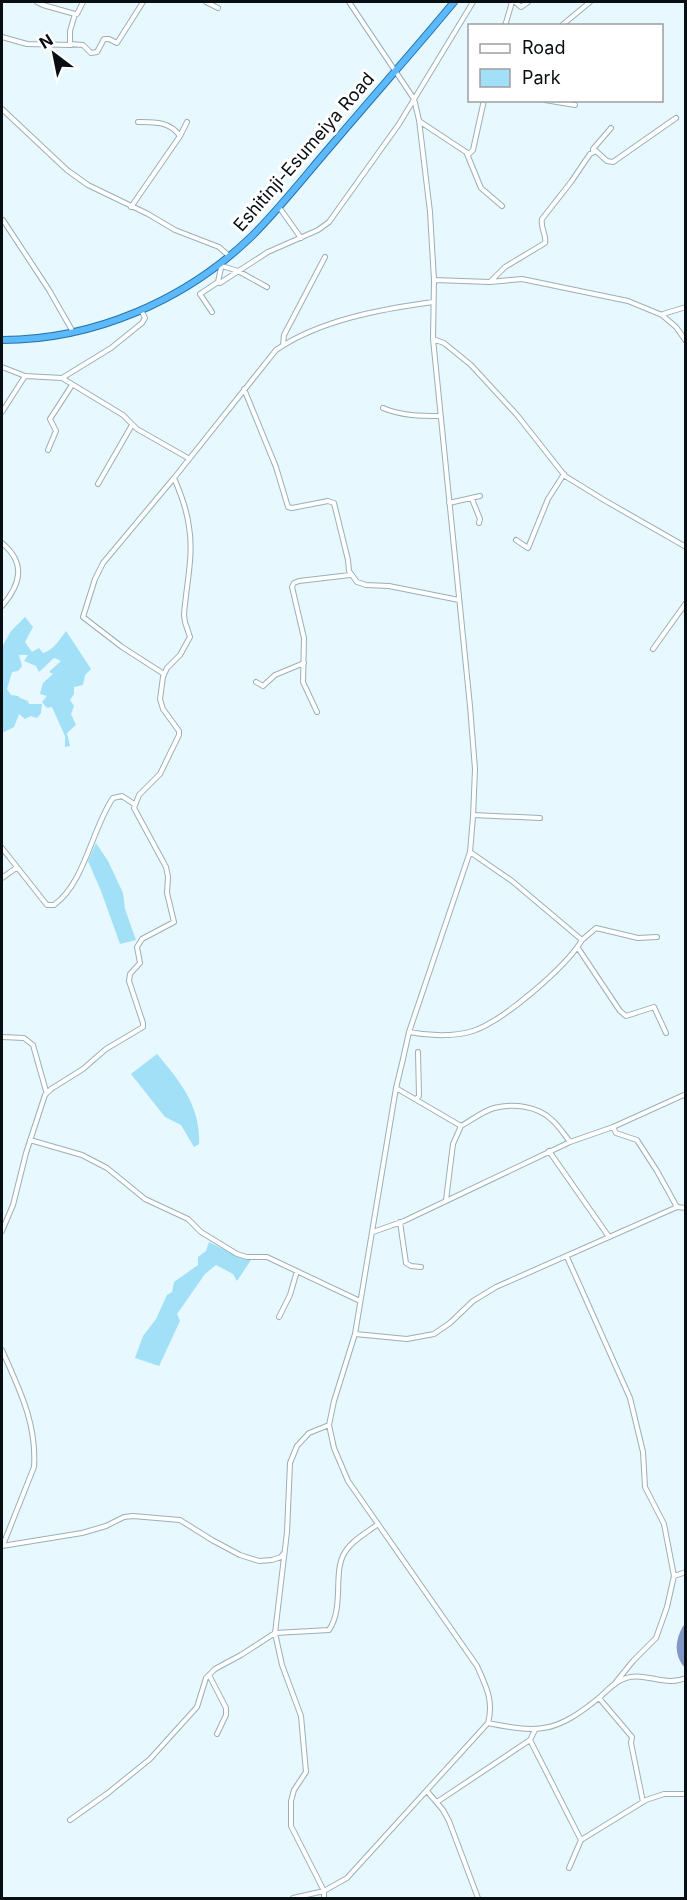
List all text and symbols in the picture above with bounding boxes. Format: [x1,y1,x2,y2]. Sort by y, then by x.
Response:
north arrow [24,24,84,84]
legend [468,24,663,102]
text: N [36,30,57,53]
text: Road [522,37,565,58]
text: Park [522,67,561,88]
street label: Eshitinji-Esumeiya Road [229,68,378,235]

